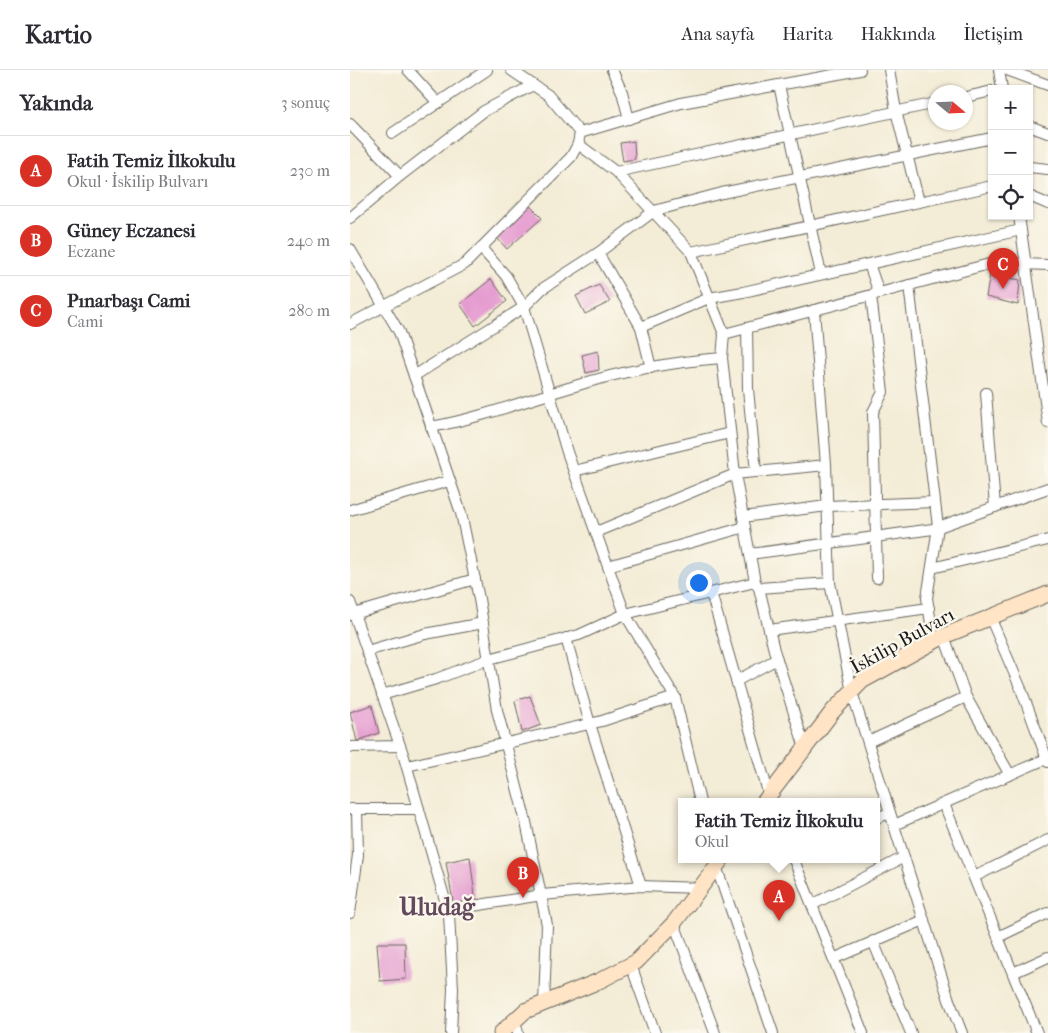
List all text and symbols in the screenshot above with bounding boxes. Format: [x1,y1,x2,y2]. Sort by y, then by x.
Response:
text: Kartio [25,21,92,49]
text: Ana sayfa [681,24,754,45]
text: Harita [782,24,833,45]
text: Hakkında [861,24,936,45]
text: İletişim [964,24,1023,45]
north arrow [928,85,973,130]
map controls [988,85,1033,220]
button: + [988,85,1033,130]
text: Yakında [20,91,93,115]
text: 3 sonuç [281,93,330,112]
button: − [988,130,1033,175]
text: Fatih Temiz İlkokulu [67,150,236,172]
text: A [31,161,41,180]
text: 230 m [290,161,330,180]
text: Okul · İskilip Bulvarı [67,172,208,191]
button: locate [988,175,1033,220]
text: Güney Eczanesi [67,220,196,242]
text: B [31,231,41,250]
text: 240 m [287,231,330,250]
text: Eczane [67,242,115,261]
pin: C [987,248,1019,289]
text: Pınarbaşı Cami [67,290,190,312]
text: C [31,301,41,320]
text: 280 m [288,301,330,320]
text: Cami [67,312,103,331]
your location [686,570,712,596]
street label: İskilip Bulvarı [847,603,958,678]
popup [678,798,880,863]
text: Fatih Temiz İlkokulu [695,810,863,832]
text: Okul [695,832,729,851]
pin: B [507,857,539,898]
pin: A [763,880,795,921]
district label: Uludağ [398,893,476,921]

